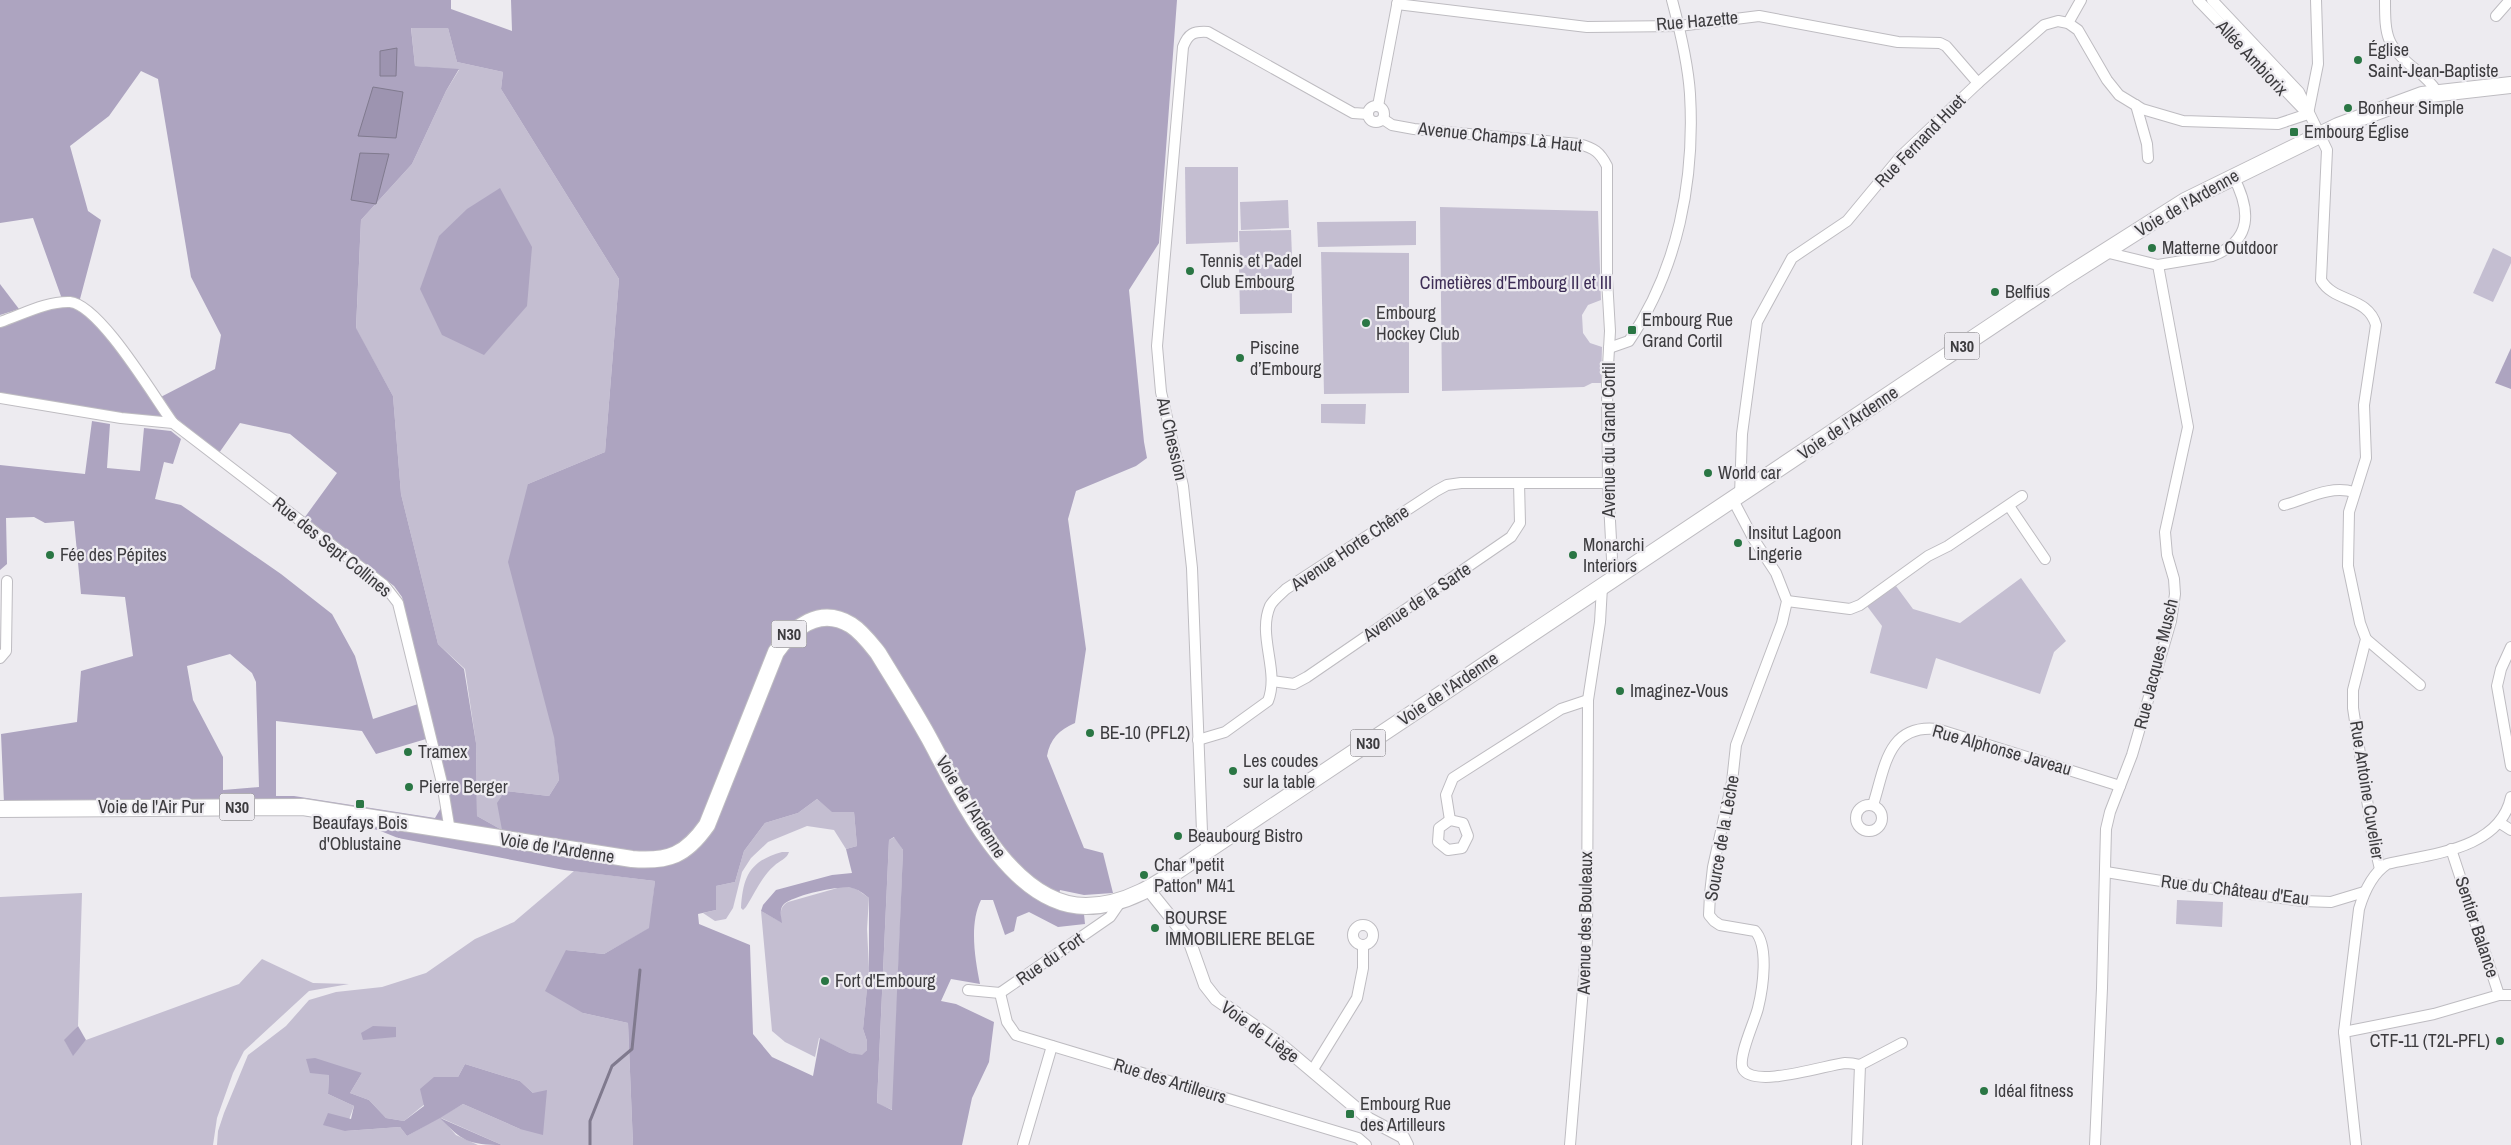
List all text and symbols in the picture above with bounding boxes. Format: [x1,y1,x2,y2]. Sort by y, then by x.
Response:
street label: Rue Hazette [1655,4,1739,37]
street label: Allée Ambiorix [2210,14,2294,101]
place label: Église Saint-Jean-Baptiste [2368,37,2498,83]
marker: Église Saint-Jean-Baptiste [2352,54,2364,66]
street label: Rue Fernand Huet [1869,89,1971,193]
place label: Bonheur Simple [2358,95,2464,120]
marker: Bonheur Simple [2342,102,2354,114]
street label: Avenue Champs Là Haut [1416,115,1583,158]
place label: Embourg Église [2304,119,2409,144]
marker: Embourg Église [2288,126,2300,138]
street label: Voie de l'Ardenne [2130,163,2243,242]
place label: Matterne Outdoor [2162,235,2278,260]
marker: Matterne Outdoor [2146,242,2158,254]
place label: Tennis et Padel Club Embourg [1200,248,1302,294]
marker: Tennis et Padel Club Embourg [1184,265,1196,277]
park label: Cimetières d'Embourg II et III [1420,270,1612,295]
place label: Belfius [2005,279,2050,304]
marker: Belfius [1989,286,2001,298]
place label: Embourg Hockey Club [1376,300,1460,346]
place label: Embourg Rue Grand Cortil [1642,307,1733,353]
marker: Embourg Hockey Club [1360,317,1372,329]
marker: Embourg Rue Grand Cortil [1626,324,1638,336]
road number: N30 [1944,332,1980,360]
place label: Piscine d’Embourg [1250,335,1322,381]
marker: Piscine d’Embourg [1234,352,1246,364]
street label: Avenue du Grand Cortil [1596,363,1621,518]
street label: Voie de l'Ardenne [1793,380,1903,465]
street label: Au Chession [1151,394,1194,483]
place label: World car [1718,460,1781,485]
marker: World car [1702,467,1714,479]
street label: Rue des Sept Collines [267,491,397,603]
street label: Avenue Horte Chêne [1285,499,1414,597]
place label: Insitut Lagoon Lingerie [1748,520,1842,566]
place label: Monarchi Interiors [1583,532,1645,578]
marker: Insitut Lagoon Lingerie [1732,537,1744,549]
place label: Fée des Pépites [60,542,167,567]
marker: Fée des Pépites [44,549,56,561]
marker: Monarchi Interiors [1567,549,1579,561]
street label: Avenue de la Sarte [1357,556,1476,648]
street label: Rue Jacques Musch [2127,596,2184,732]
road number: N30 [772,620,806,648]
street label: Voie de l'Ardenne [1393,646,1503,731]
place label: Imaginez-Vous [1630,678,1728,703]
marker: Imaginez-Vous [1614,685,1626,697]
street label: Rue Alphonse Javeau [1930,718,2075,781]
street label: Rue Antoine Cuvelier [2344,719,2391,861]
place label: BE-10 (PFL2) [1100,720,1190,745]
marker: BE-10 (PFL2) [1084,727,1096,739]
road number: N30 [1350,730,1386,756]
place label: Tramex [418,739,468,764]
marker: Tramex [402,746,414,758]
place label: Les coudes sur la table [1243,748,1319,794]
street label: Voie de l'Ardenne [930,751,1013,863]
marker: Les coudes sur la table [1227,765,1239,777]
street label: Source de la Lèche [1698,773,1745,903]
place label: Pierre Berger [419,774,508,799]
marker: Pierre Berger [403,781,415,793]
street label: Voie de l'Air Pur [98,794,204,819]
road number: N30 [220,794,254,820]
marker: Beaufays Bois d'Oblustaine [354,798,366,810]
place label: Beaufays Bois d'Oblustaine [312,810,408,856]
place label: Beaubourg Bistro [1188,823,1303,848]
street label: Voie de l'Ardenne [498,826,616,869]
marker: Beaubourg Bistro [1172,830,1184,842]
street label: Avenue des Bouleaux [1571,850,1598,996]
place label: Char "petit Patton" M41 [1154,852,1236,898]
street label: Rue du Château d'Eau [2160,868,2310,911]
marker: Char "petit Patton" M41 [1138,869,1150,881]
street label: Sentier Balance [2449,873,2506,981]
place label: BOURSE IMMOBILIERE BELGE [1165,905,1315,951]
marker: BOURSE IMMOBILIERE BELGE [1149,922,1161,934]
street label: Rue du Fort [1011,926,1089,991]
place label: Fort d'Embourg [835,968,936,993]
marker: Fort d'Embourg [819,975,831,987]
street label: Voie de Liège [1216,995,1305,1068]
place label: CTF-11 (T2L-PFL) [2370,1028,2490,1053]
marker: CTF-11 (T2L-PFL) [2494,1035,2506,1047]
street label: Rue des Artilleurs [1111,1052,1230,1110]
place label: Idéal fitness [1994,1078,2074,1103]
marker: Idéal fitness [1978,1085,1990,1097]
place label: Embourg Rue des Artilleurs [1360,1091,1451,1137]
marker: Embourg Rue des Artilleurs [1344,1108,1356,1120]

